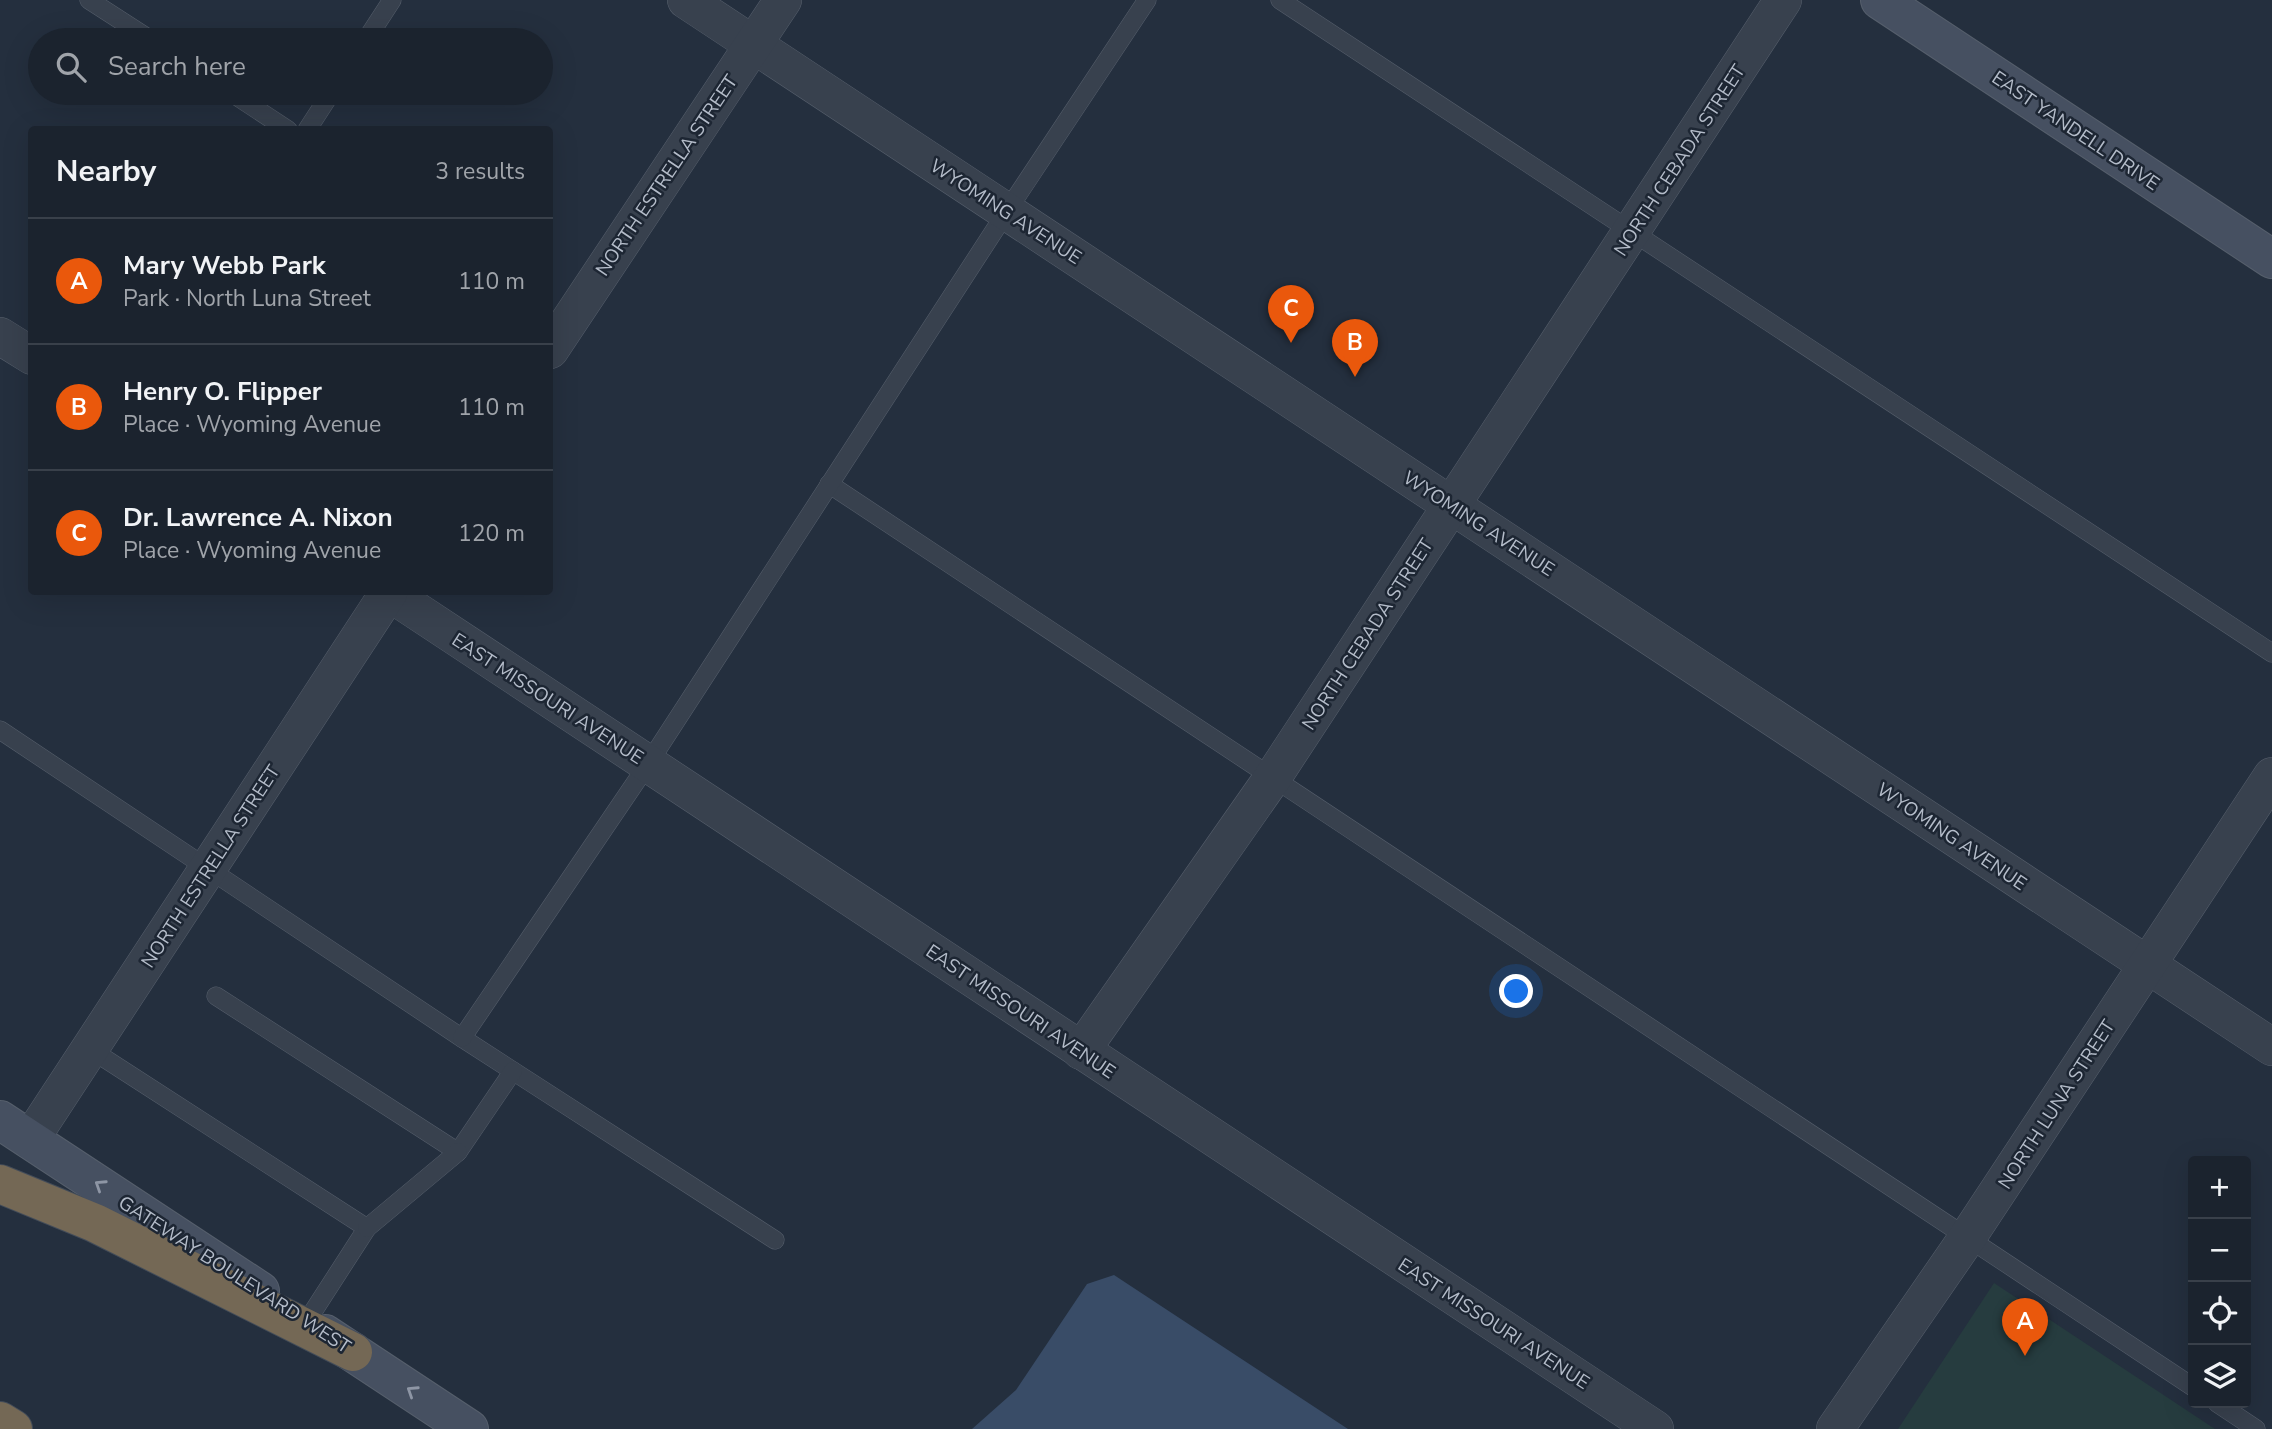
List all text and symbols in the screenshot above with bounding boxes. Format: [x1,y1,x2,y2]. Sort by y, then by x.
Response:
search box [28,28,553,105]
icon: search [52,48,90,86]
text: Search here [108,49,246,84]
street label: NORTH CEBADA STREET [1608,59,1752,261]
street label: EAST YANDELL DRIVE [1987,65,2164,197]
street label: NORTH ESTRELLA STREET [590,70,744,281]
text: Nearby [56,151,156,192]
street label: WYOMING AVENUE [925,153,1086,271]
text: 3 results [435,156,525,187]
text: Mary Webb Park [123,248,326,283]
text: A [70,266,88,297]
text: 110 m [458,266,525,297]
text: Park · North Luna Street [123,283,371,314]
pin: C [1268,285,1314,343]
pin: B [1332,319,1378,377]
text: Henry O. Flipper [123,374,322,409]
text: B [71,392,87,423]
text: 110 m [458,392,525,423]
text: Place · Wyoming Avenue [123,409,381,440]
street label: WYOMING AVENUE [1398,465,1559,583]
text: Dr. Lawrence A. Nixon [123,500,393,535]
text: C [71,518,87,549]
text: 120 m [458,518,525,549]
street label: NORTH CEBADA STREET [1296,533,1440,735]
text: Place · Wyoming Avenue [123,535,381,566]
street label: EAST MISSOURI AVENUE [447,627,648,771]
street label: NORTH ESTRELLA STREET [135,760,287,973]
street label: WYOMING AVENUE [1871,777,2032,897]
street label: EAST MISSOURI AVENUE [921,939,1120,1085]
your location [1499,974,1533,1008]
street label: NORTH LUNA STREET [1992,1014,2122,1194]
map controls [2188,1156,2251,1408]
button: + [2188,1156,2251,1219]
one-way arrow [94,1181,107,1194]
street label: GATEWAY BOULEVARD WEST [113,1190,356,1360]
button: − [2188,1219,2251,1282]
street label: EAST MISSOURI AVENUE [1393,1252,1594,1396]
button: locate [2188,1282,2251,1345]
pin: A [2002,1298,2048,1356]
button: layers [2188,1345,2251,1408]
one-way arrow [407,1387,420,1400]

